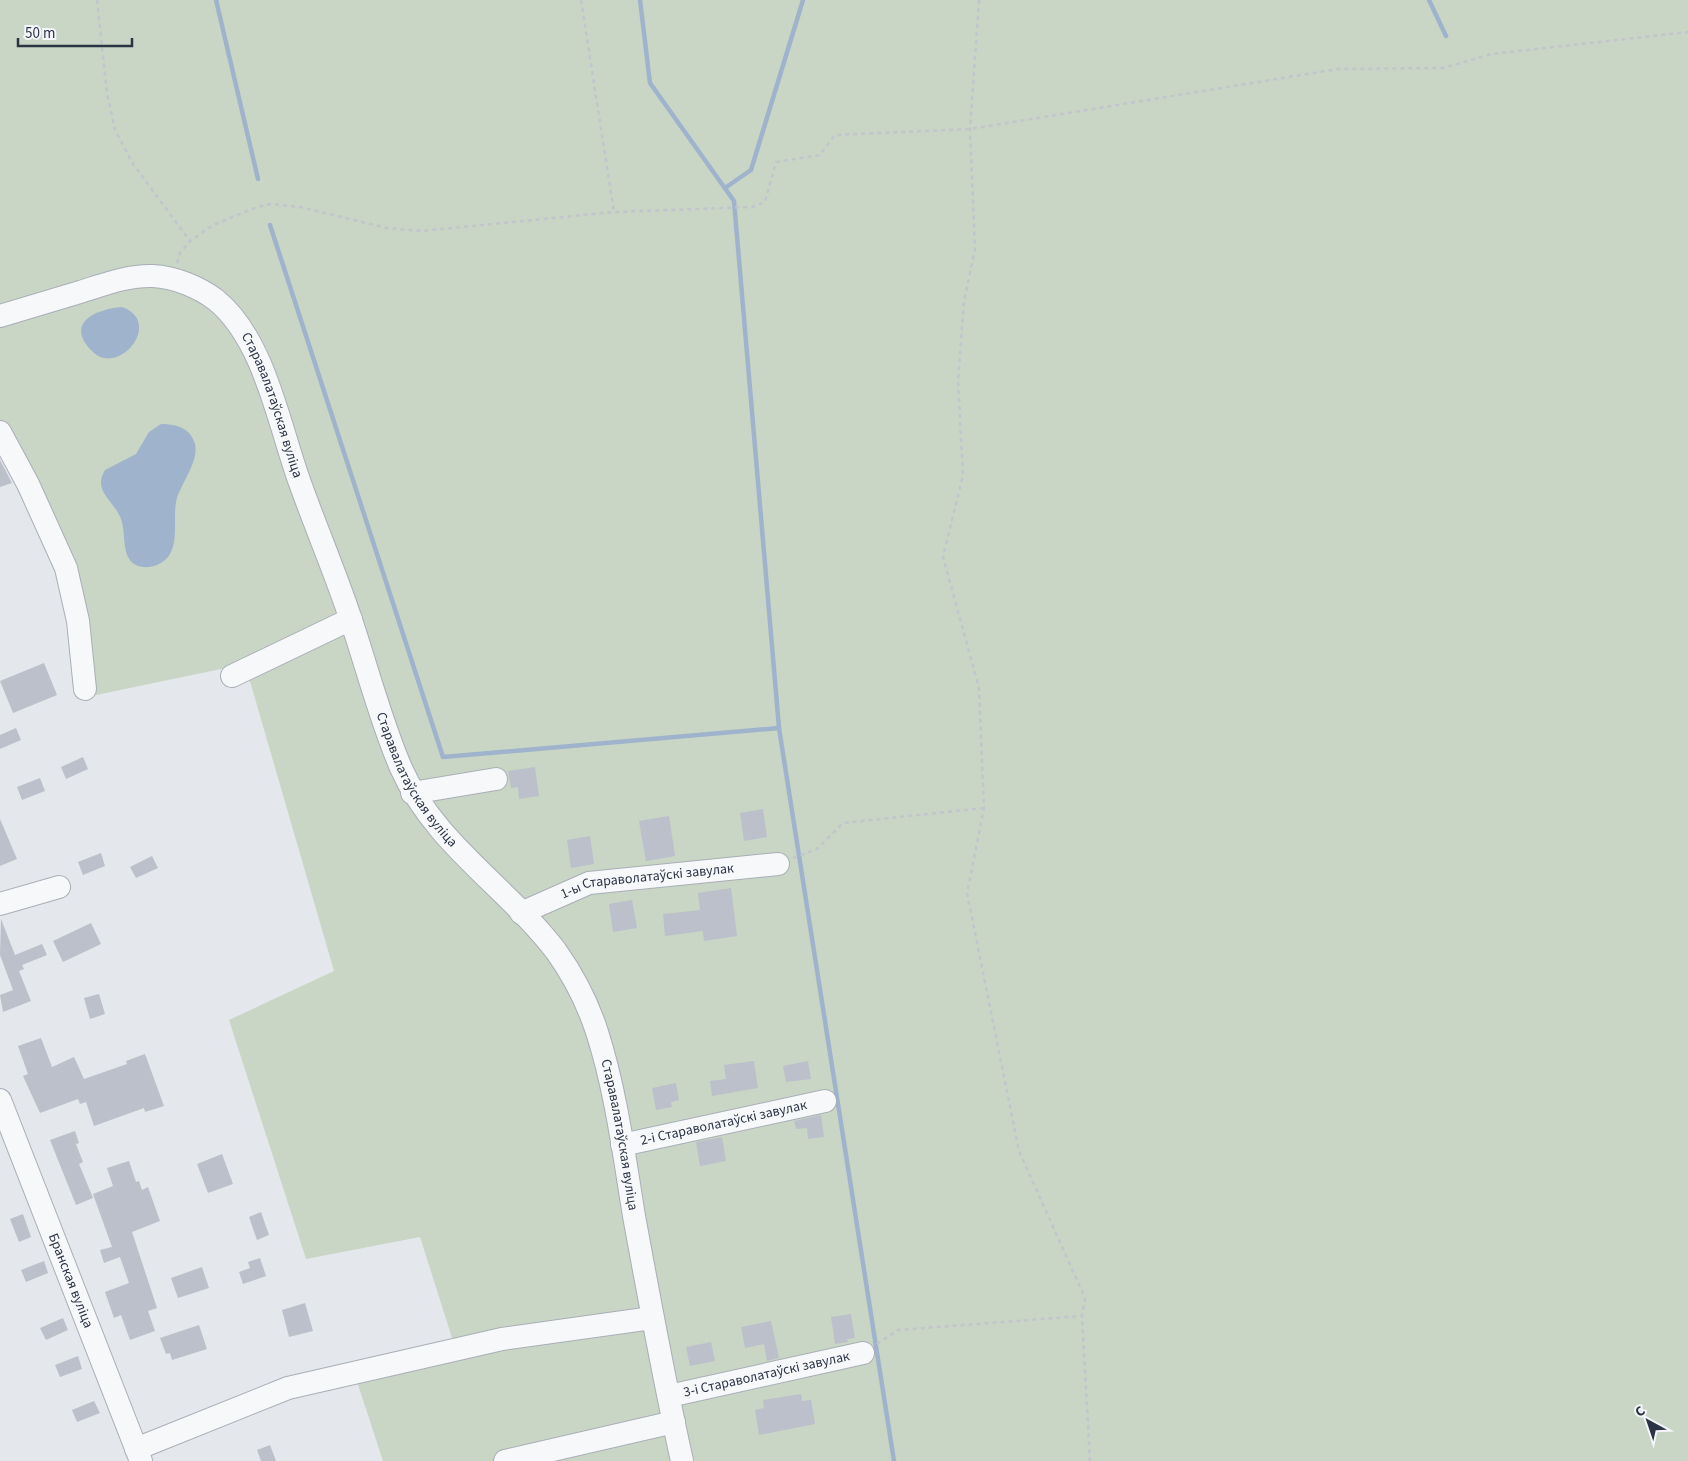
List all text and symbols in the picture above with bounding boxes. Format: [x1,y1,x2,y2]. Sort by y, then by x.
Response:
scale bar [18,15,131,47]
text: 50 m [25,23,55,44]
street label: Старавалатаўская вуліца [236,329,307,481]
street label: Старавалатаўская вуліца [371,710,462,852]
street label: 1-ы Стараволатаўскі завулак [557,858,735,904]
street label: Старавалатаўская вуліца [595,1057,643,1212]
street label: 2-і Стараволатаўскі завулак [639,1095,809,1151]
street label: Бранская вуліца [43,1230,98,1331]
street label: 3-і Стараволатаўскі завулак [682,1346,852,1402]
north arrow [1623,1396,1673,1446]
text: С [1631,1402,1650,1422]

